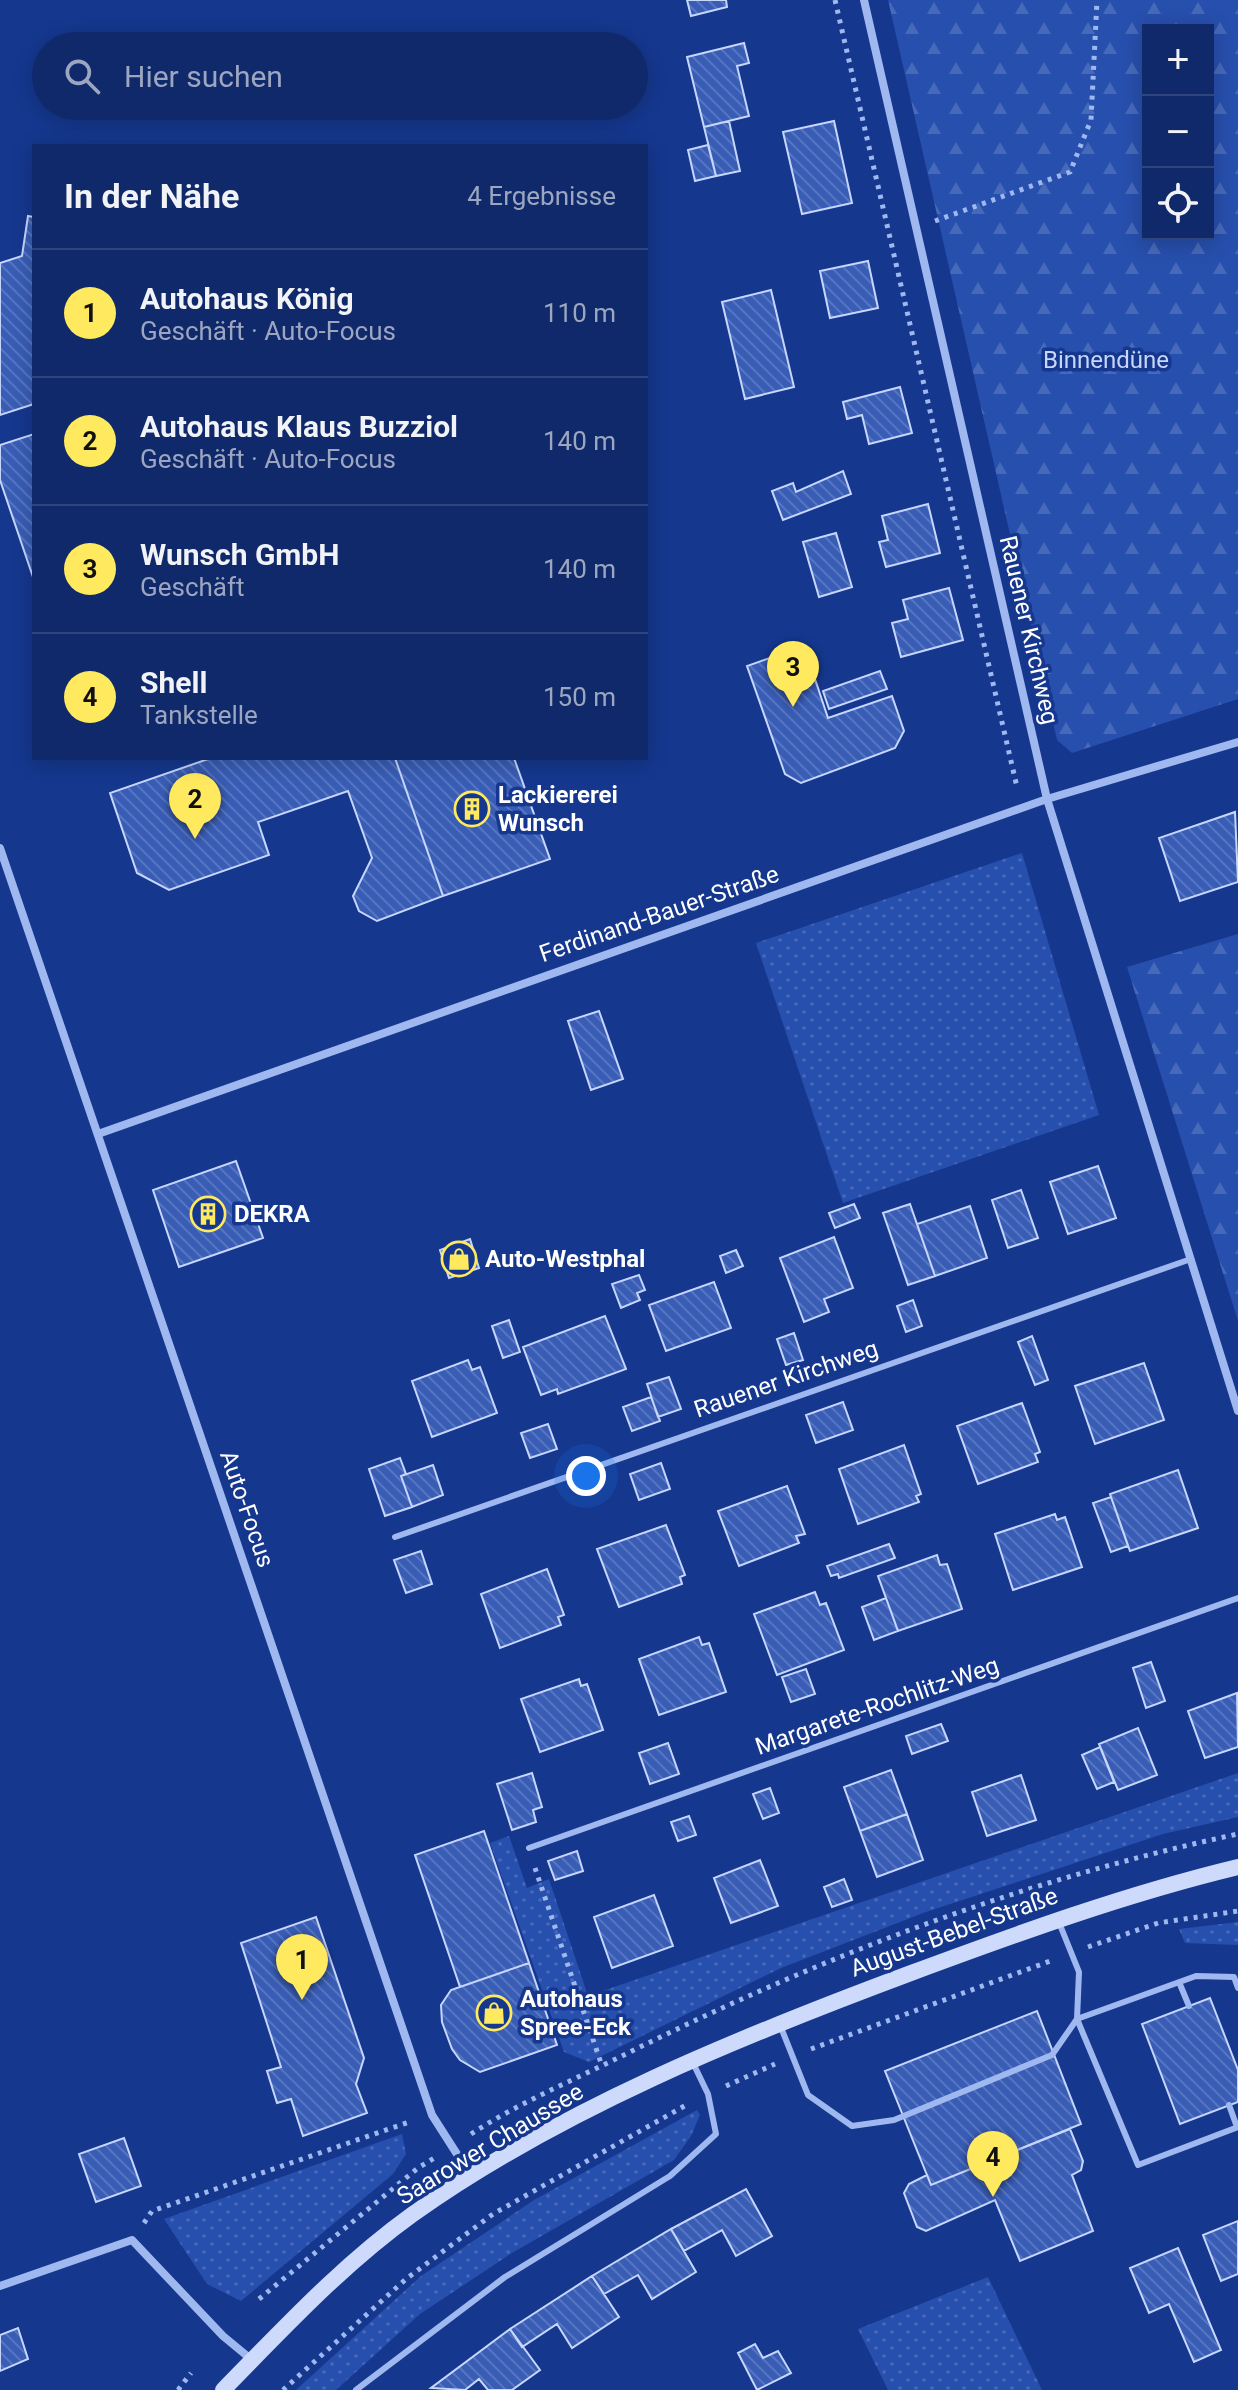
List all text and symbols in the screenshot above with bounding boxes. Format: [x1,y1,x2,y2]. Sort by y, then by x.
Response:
map controls [1142,24,1214,240]
button: + [1142,24,1214,96]
search box [32,32,648,120]
icon: search [60,54,104,98]
text: Hier suchen [124,59,283,94]
button: − [1142,96,1214,168]
button: locate [1142,168,1214,240]
text: In der Nähe [64,176,239,216]
text: 4 Ergebnisse [467,181,616,211]
text: Autohaus König [140,281,354,316]
text: 1 [83,298,97,328]
text: 110 m [543,298,616,328]
text: Geschäft · Auto-Focus [140,316,396,346]
park label: Binnendüne [1043,346,1169,374]
text: Autohaus Klaus Buzziol [140,409,458,444]
text: 2 [83,426,97,456]
text: 140 m [543,426,616,456]
text: Geschäft · Auto-Focus [140,444,396,474]
street label: Rauener Kirchweg [994,533,1064,727]
text: Wunsch GmbH [140,537,339,572]
text: 3 [83,554,97,584]
text: 140 m [543,554,616,584]
text: Geschäft [140,572,245,602]
pin: 3 [767,641,819,707]
text: Shell [140,665,207,700]
text: 4 [83,682,97,712]
text: 150 m [543,682,616,712]
text: Tankstelle [140,700,258,730]
pin: 2 [169,773,221,839]
place label: Lackiererei Wunsch [498,781,618,837]
building icon: Lackiererei Wunsch [453,790,491,828]
street label: Ferdinand-Bauer-Straße [536,860,782,968]
building icon: DEKRA [189,1195,227,1233]
place label: DEKRA [234,1200,311,1228]
shop icon: Auto-Westphal [440,1240,478,1278]
place label: Auto-Westphal [485,1245,645,1273]
street label: Rauener Kirchweg [690,1334,882,1424]
street label: Auto-Focus [214,1447,280,1571]
your location [566,1456,606,1496]
street label: Margarete-Rochlitz-Weg [752,1651,1002,1761]
street label: August-Bebel-Straße [847,1881,1061,1983]
pin: 1 [276,1934,328,2000]
place label: Autohaus Spree-Eck [520,1985,632,2041]
shop icon: Autohaus Spree-Eck [475,1994,513,2032]
street label: Saarower Chaussee [392,2077,588,2211]
pin: 4 [967,2131,1019,2197]

